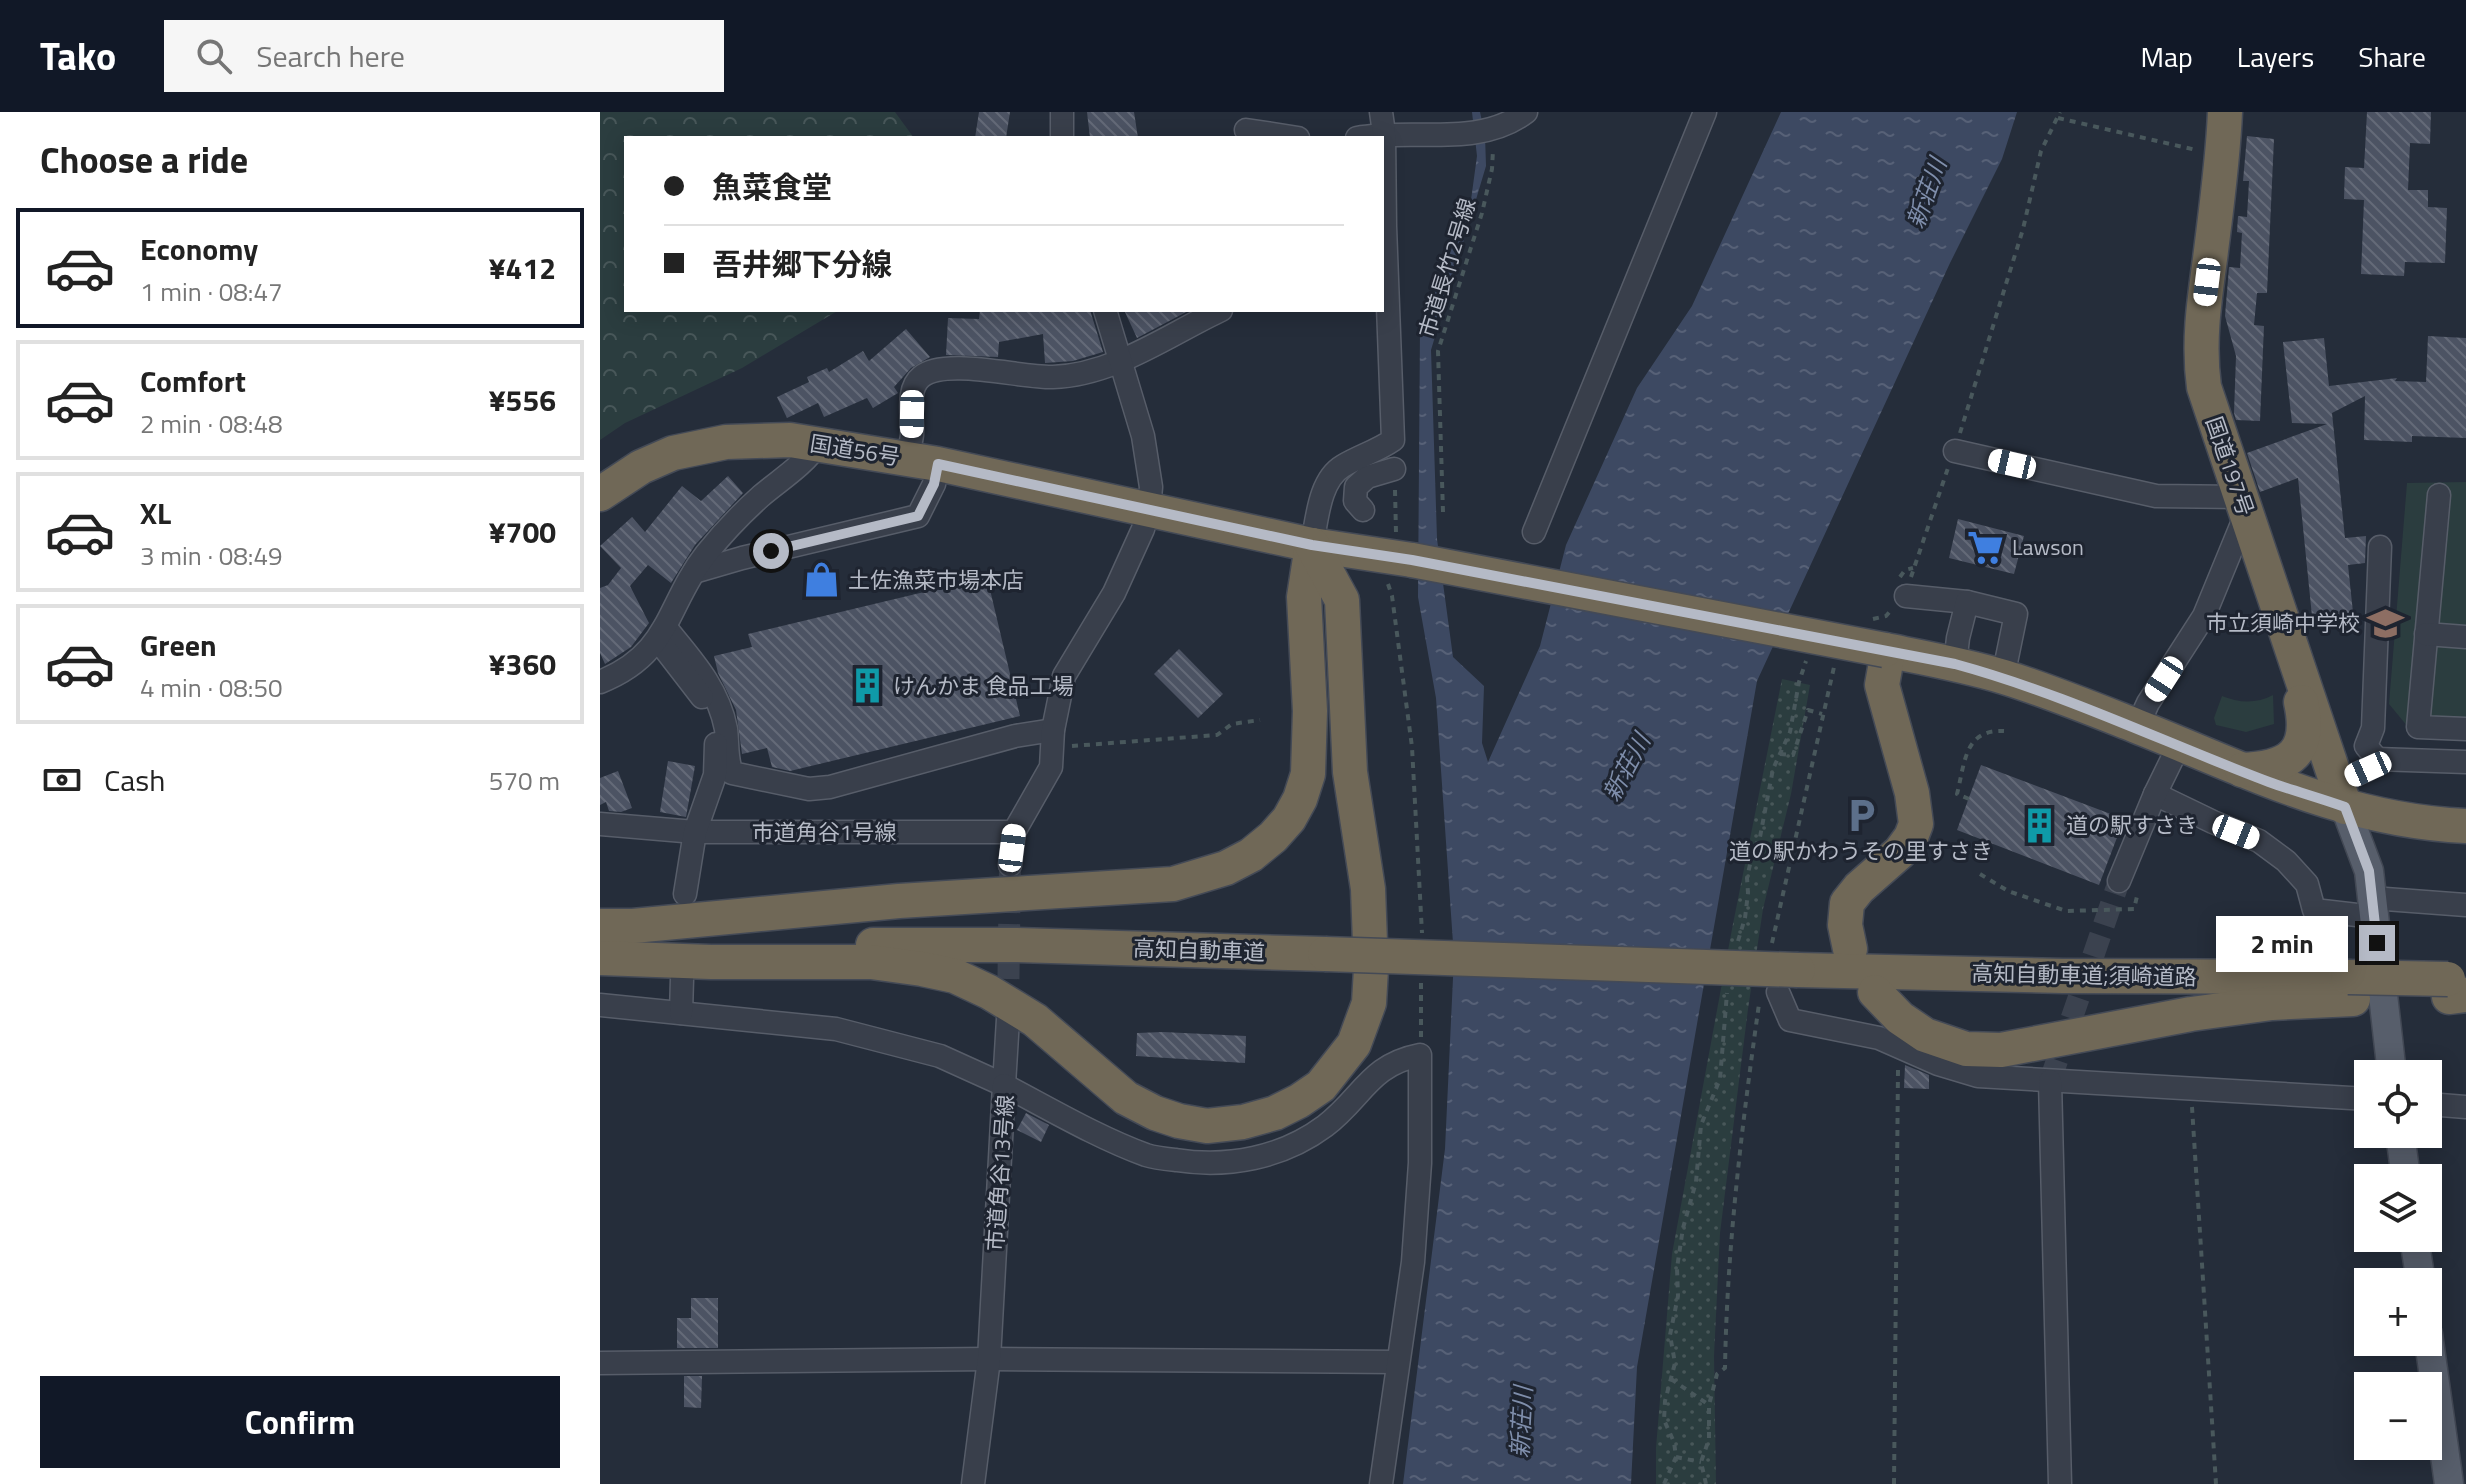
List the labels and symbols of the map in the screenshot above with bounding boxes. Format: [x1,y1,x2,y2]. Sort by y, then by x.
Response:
water label: 新荘川 [1897,150,1956,233]
street label: 市道長竹2号線 [1410,194,1484,342]
car [2192,257,2222,307]
car [900,390,924,438]
street label: 国道197号 [2197,412,2263,520]
street label: 国道56号 [808,426,902,474]
car [1986,447,2038,481]
supermarket icon: Lawson [1967,528,2005,566]
place label: Lawson [2012,530,2084,564]
route start [753,533,789,569]
shop icon: 土佐漁菜市場本店 [803,561,841,599]
place label: 土佐漁菜市場本店 [848,563,1024,597]
school or university icon: 市立須崎中学校 [2367,604,2405,642]
place label: 市立須崎中学校 [2206,606,2360,640]
car [2141,652,2187,706]
building icon: けんかま 食品工場 [848,667,886,705]
place label: けんかま 食品工場 [893,669,1074,703]
water label: 新荘川 [1593,724,1660,807]
car [2341,748,2395,790]
parking icon: 道の駅かわうその里すさき [1842,796,1880,834]
building icon: 道の駅すさき [2021,806,2059,844]
place label: 道の駅すさき [2066,808,2198,842]
car [2209,812,2263,852]
street label: 市道角谷1号線 [752,815,896,849]
car [997,823,1027,873]
place label: 道の駅かわうその里すさき [1729,834,1993,868]
callout: 2 min [2217,915,2349,971]
route end [2359,925,2395,961]
street label: 高知自動車道 [1132,931,1266,969]
street label: 高知自動車道;須崎道路 [1971,956,2197,994]
street label: 市道角谷13号線 [978,1094,1022,1252]
water label: 新荘川 [1501,1382,1541,1459]

